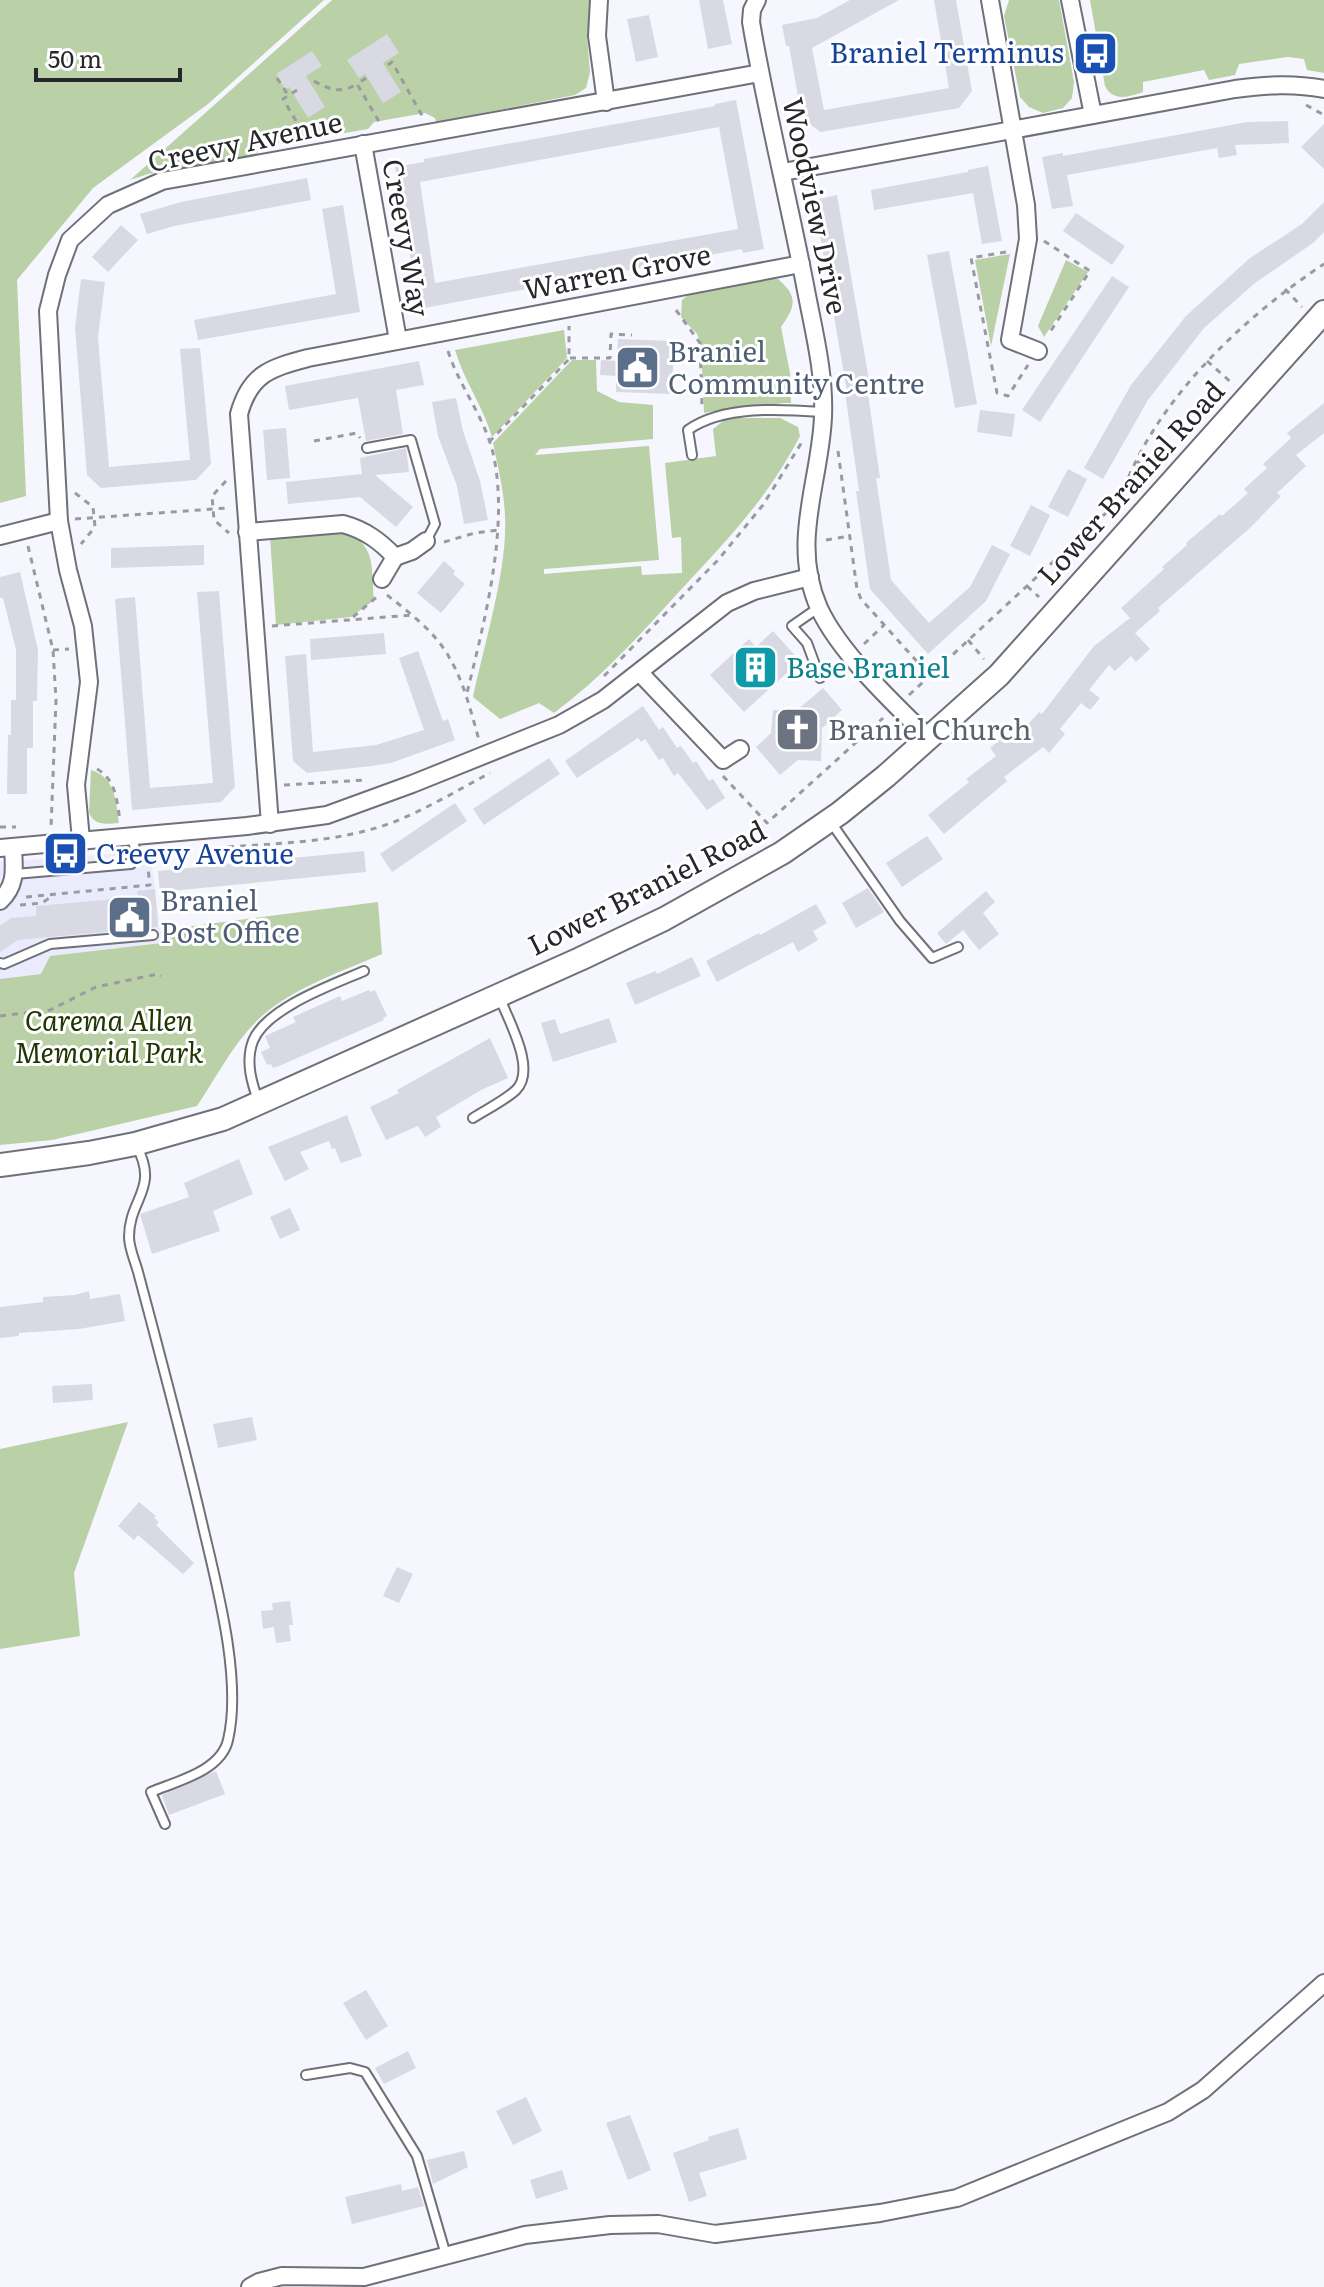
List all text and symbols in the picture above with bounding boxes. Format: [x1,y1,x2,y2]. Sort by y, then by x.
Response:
bus stop icon: Braniel Terminus [1071,29,1119,77]
place label: Braniel Terminus [830,30,1064,72]
scale bar [36,32,180,82]
text: 50 m [48,40,102,75]
street label: Woodview Drive [773,93,860,318]
street label: Creevy Avenue [143,99,346,181]
street label: Creevy Way [373,156,443,321]
street label: Warren Grove [519,231,714,309]
place label: Braniel Community Centre [668,329,924,403]
public building icon: Braniel Community Centre [613,344,661,392]
street label: Lower Braniel Road [1026,370,1233,593]
building icon: Base Braniel [731,644,779,692]
place label: Base Braniel [786,645,950,687]
church icon: Braniel Church [773,706,821,754]
place label: Braniel Church [828,707,1032,749]
street label: Lower Braniel Road [520,808,772,964]
bus stop icon: Creevy Avenue [41,830,89,878]
place label: Creevy Avenue [96,831,294,873]
place label: Braniel Post Office [160,878,300,952]
public building icon: Braniel Post Office [105,893,153,941]
park label: Carema Allen Memorial Park [15,998,204,1072]

